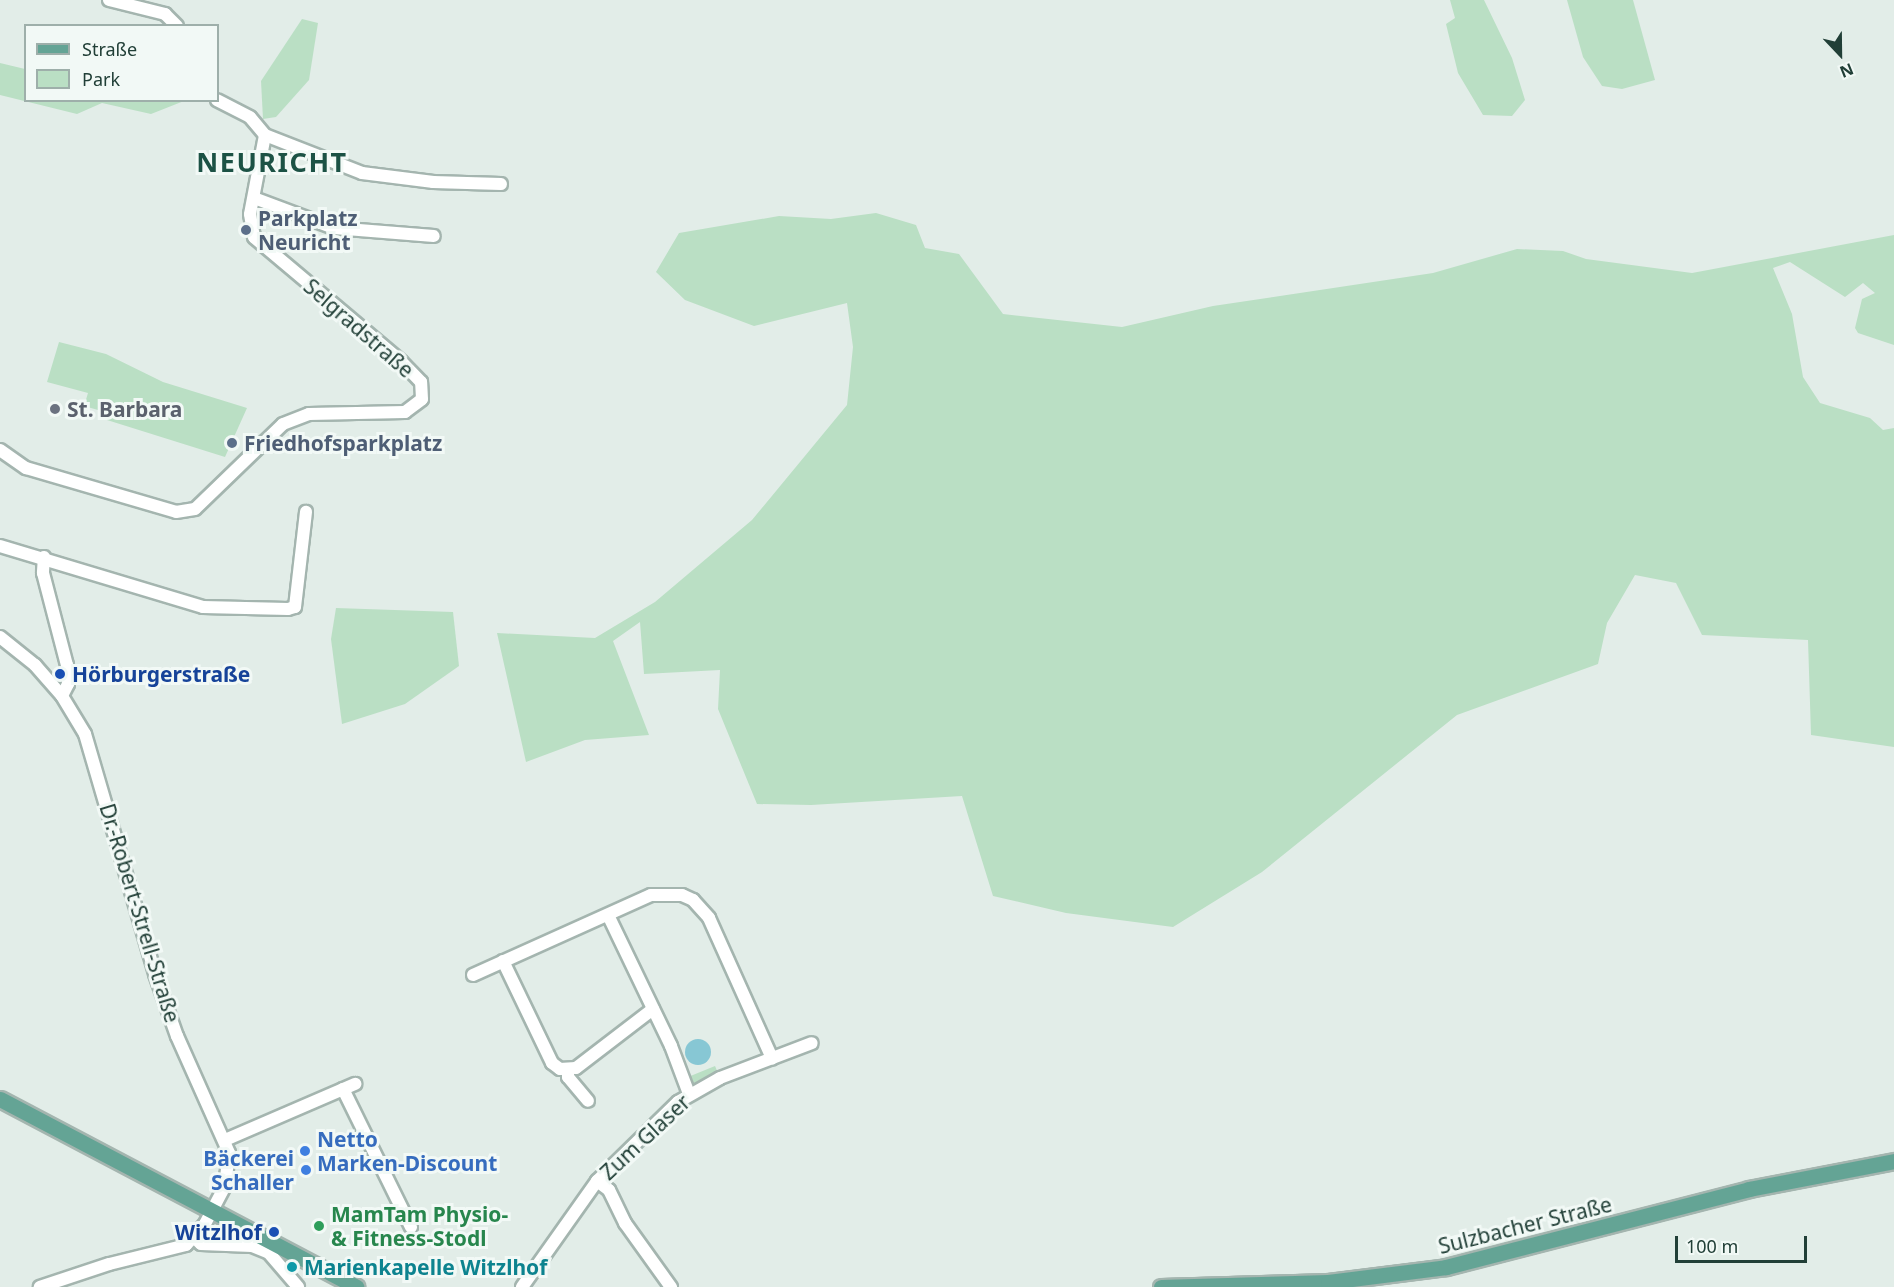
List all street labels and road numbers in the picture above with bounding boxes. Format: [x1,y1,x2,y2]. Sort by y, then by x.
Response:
street label: Selgradstraße [299,273,419,383]
street label: Dr.-Robert-Strell-Straße [95,800,185,1026]
street label: Zum Glaser [595,1089,695,1185]
street label: Sulzbacher Straße [1436,1191,1614,1259]

